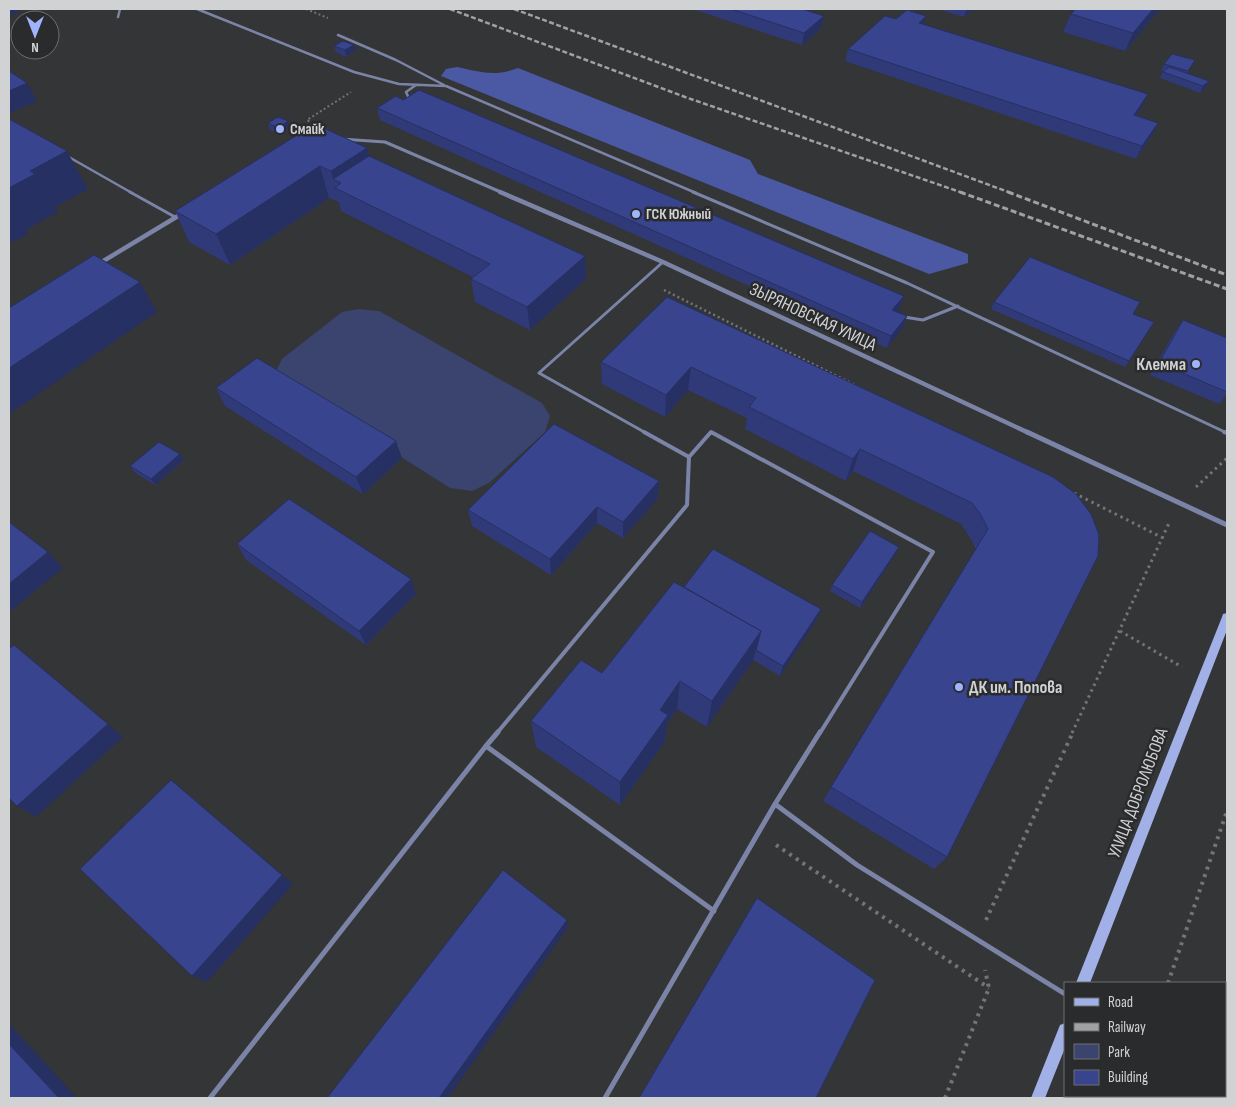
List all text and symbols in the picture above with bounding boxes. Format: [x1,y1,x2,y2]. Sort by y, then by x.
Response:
north arrow [10,10,60,60]
text: N [31,39,39,56]
place label: Смайк [290,120,325,139]
marker: Смайк [274,123,286,135]
place label: ГСК Южный [646,205,711,224]
marker: ГСК Южный [630,208,642,220]
street label: ЗЫРЯНОВСКАЯ УЛИЦА [746,278,880,356]
place label: Клемма [1136,354,1186,375]
marker: Клемма [1190,358,1202,370]
place label: ДК им. Попова [969,677,1062,698]
marker: ДК им. Попова [953,681,965,693]
street label: УЛИЦА ДОБРОЛЮБОВА [1104,725,1172,861]
legend [1064,982,1226,1097]
text: Road [1108,993,1133,1012]
text: Railway [1108,1018,1146,1037]
text: Park [1108,1043,1130,1062]
text: Building [1108,1068,1148,1087]

